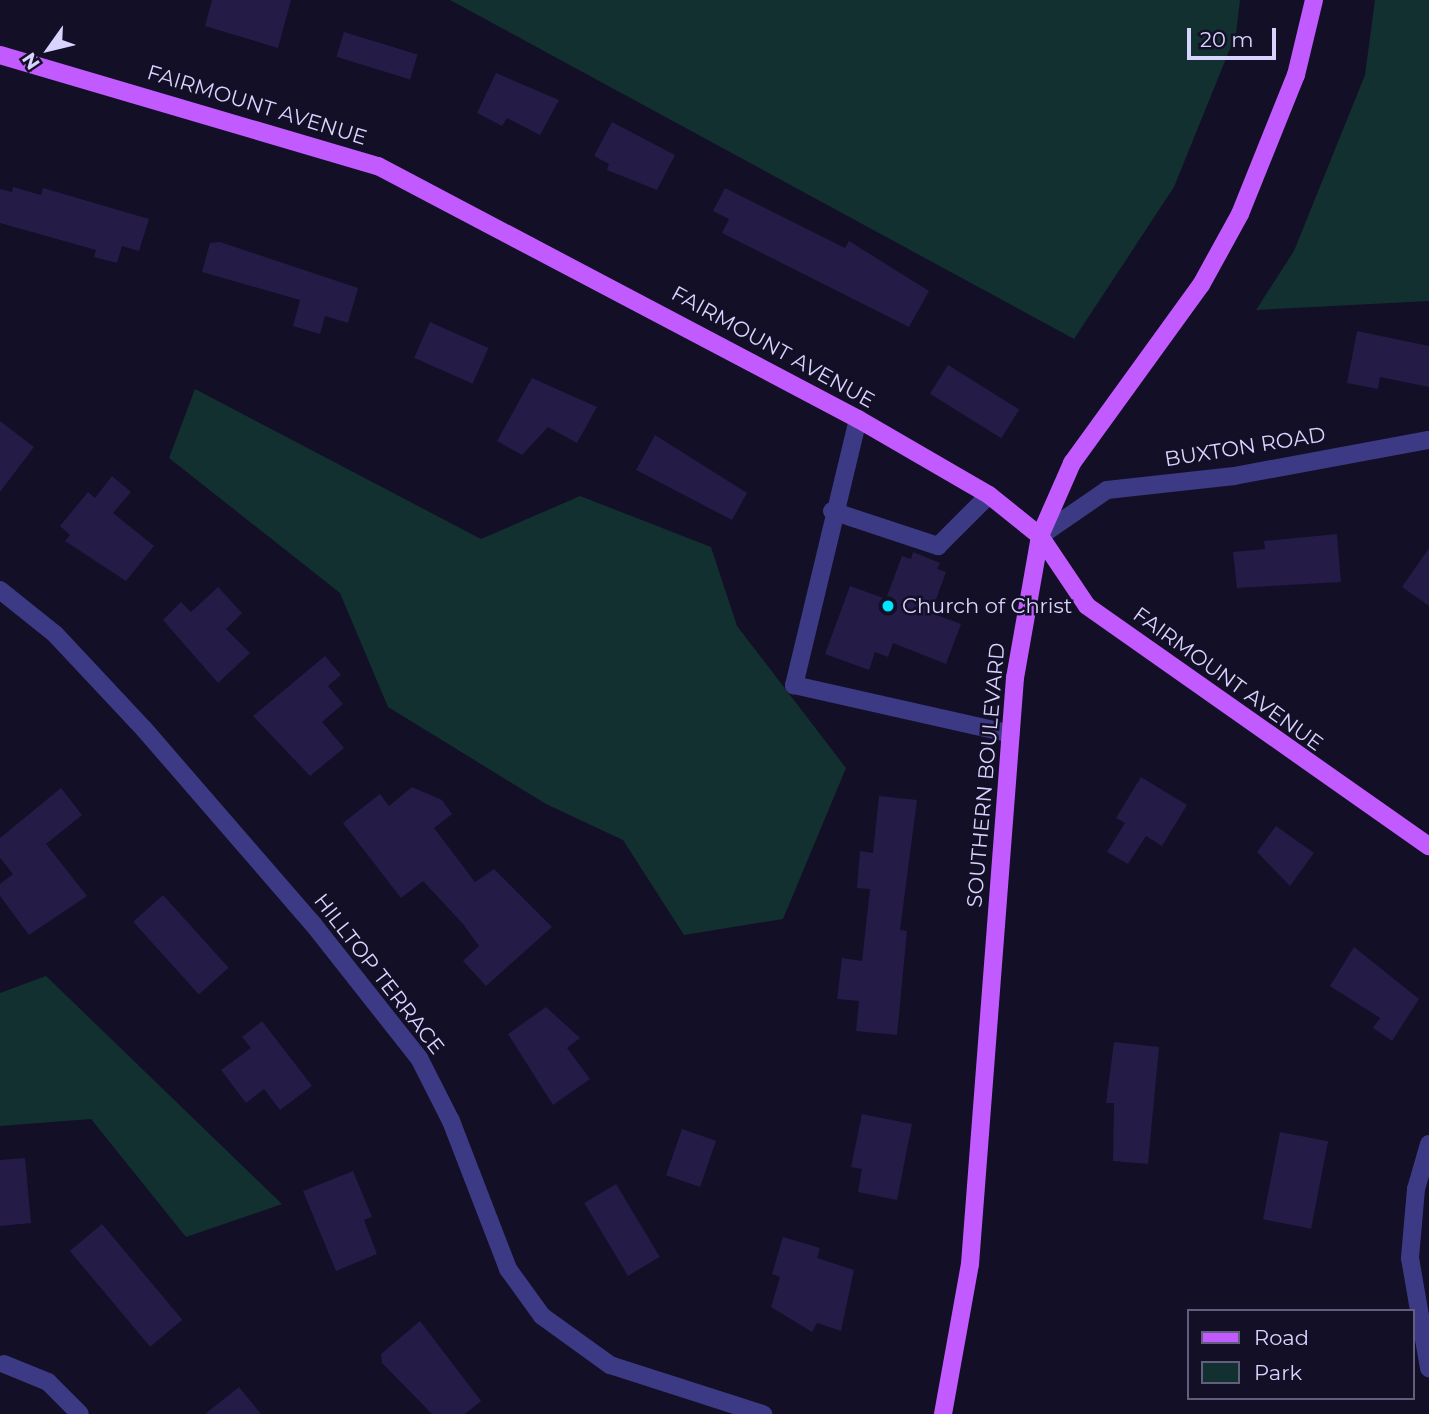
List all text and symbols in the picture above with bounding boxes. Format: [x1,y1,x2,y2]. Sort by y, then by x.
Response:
north arrow [14,14,84,84]
scale bar [1191,14,1280,58]
text: 20 m [1200,27,1254,52]
text: N [17,48,45,74]
street label: FAIRMOUNT AVENUE [144,60,370,150]
street label: FAIRMOUNT AVENUE [667,281,879,413]
street label: BUXTON ROAD [1163,422,1327,472]
place label: Church of Christ [902,593,1072,619]
marker: Church of Christ [880,598,896,614]
street label: FAIRMOUNT AVENUE [1128,602,1328,756]
street label: SOUTHERN BOULEVARD [962,642,1010,908]
street label: HILLTOP TERRACE [308,889,450,1059]
legend [1188,1309,1415,1400]
text: Road [1254,1325,1309,1350]
text: Park [1254,1360,1302,1385]

